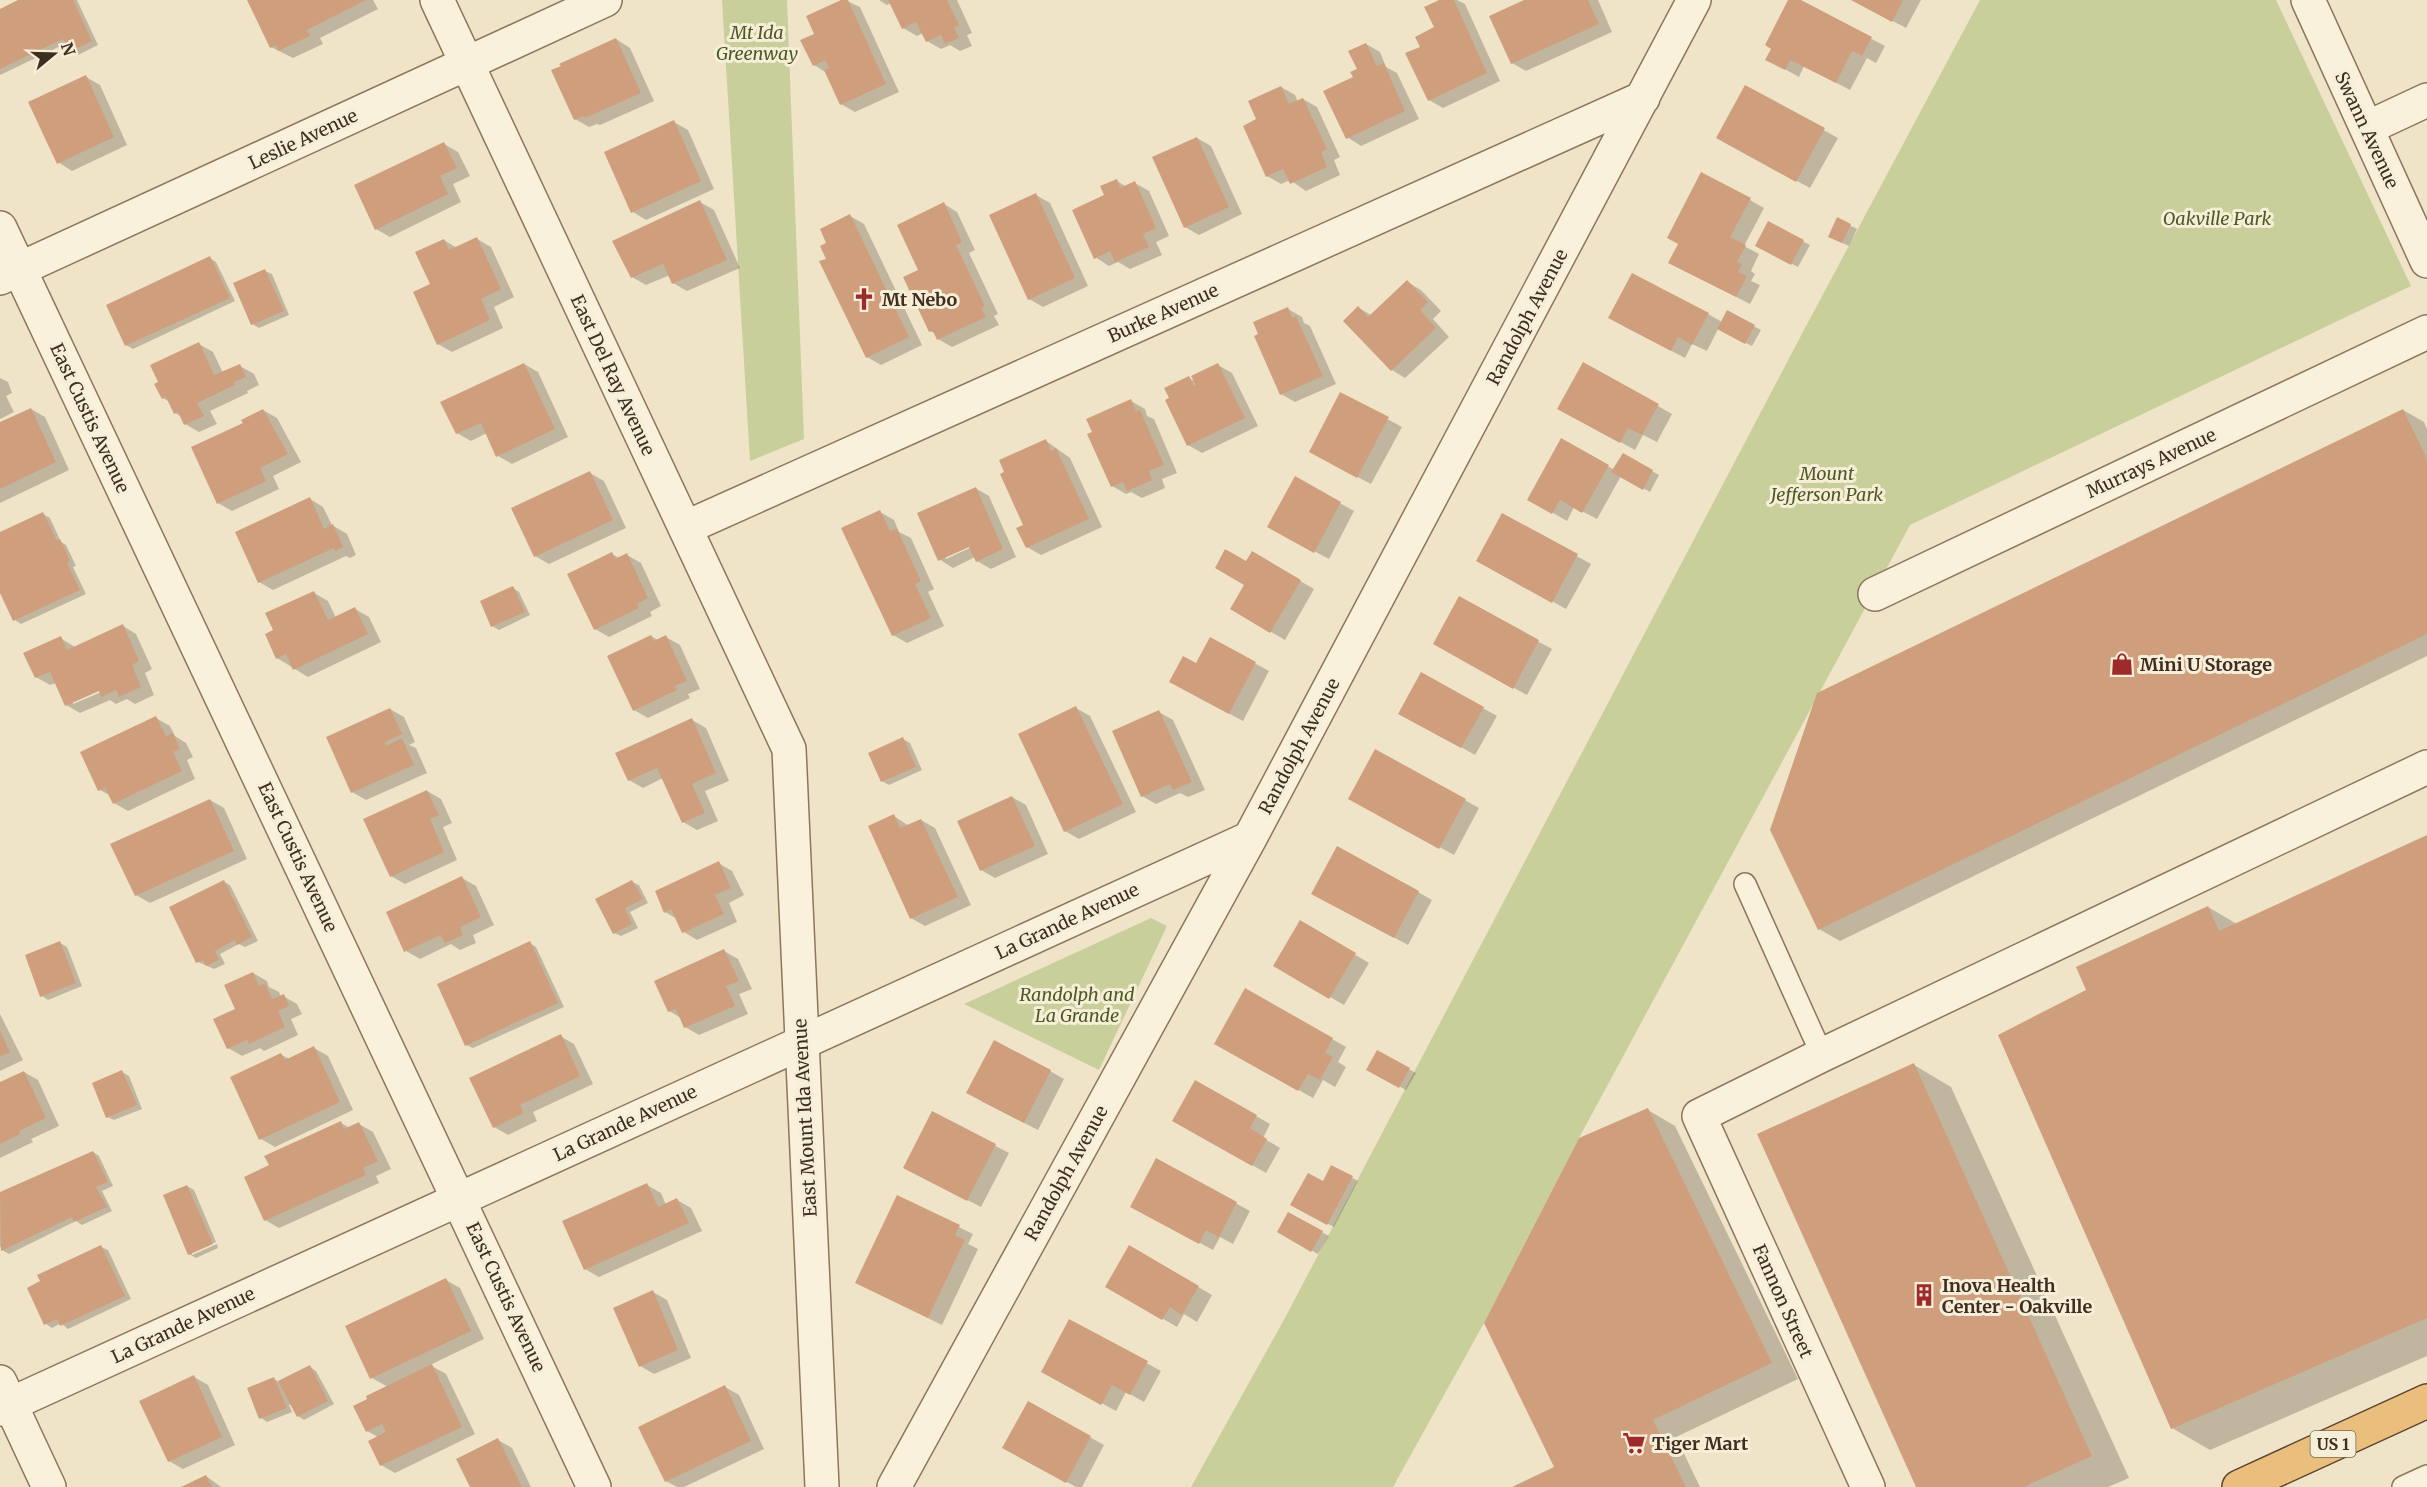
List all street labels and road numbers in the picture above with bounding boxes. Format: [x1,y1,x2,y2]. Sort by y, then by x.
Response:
street label: Swann Avenue [2330,68,2404,192]
street label: Leslie Avenue [245,104,361,174]
street label: Randolph Avenue [1481,245,1573,389]
street label: Burke Avenue [1104,278,1222,348]
street label: East Del Ray Avenue [566,291,660,459]
street label: East Custis Avenue [45,339,135,497]
street label: Murrays Avenue [2082,423,2220,503]
street label: Randolph Avenue [1253,674,1345,818]
street label: East Custis Avenue [253,778,343,936]
street label: La Grande Avenue [992,878,1142,964]
street label: East Mount Ida Avenue [788,1018,822,1218]
street label: La Grande Avenue [550,1080,700,1166]
street label: Randolph Avenue [1019,1101,1113,1245]
street label: East Custis Avenue [461,1218,551,1376]
street label: Fannon Street [1748,1241,1818,1361]
street label: La Grande Avenue [108,1282,258,1368]
road number: US 1 [2310,1431,2356,1457]

